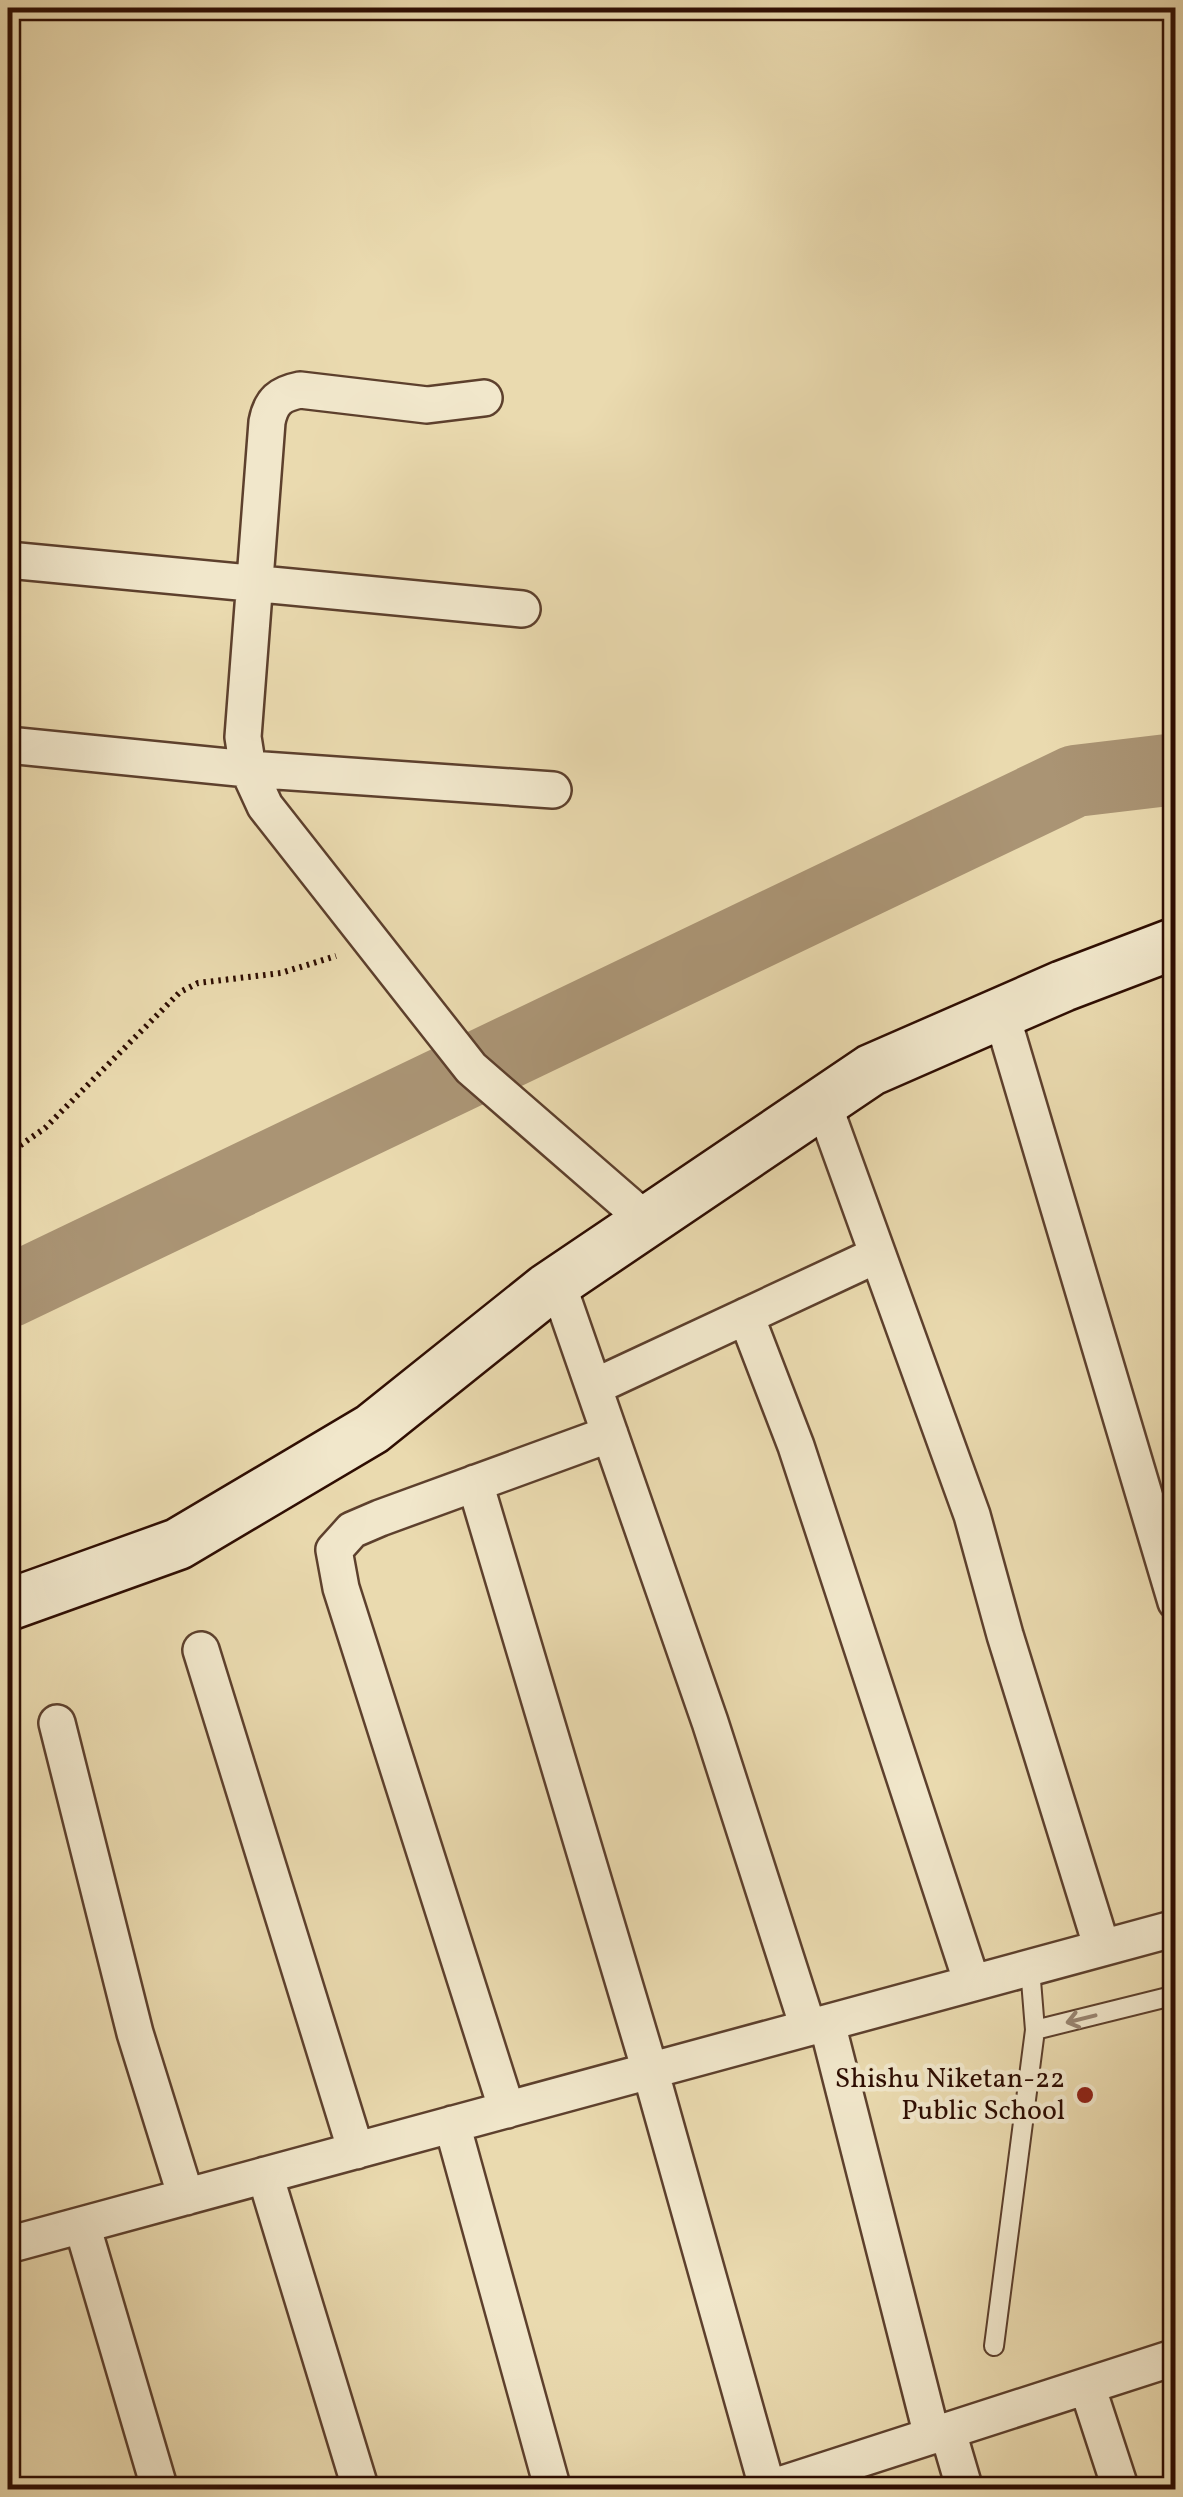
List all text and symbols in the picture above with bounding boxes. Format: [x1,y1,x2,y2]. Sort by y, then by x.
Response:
one-way arrow [1066,2010,1097,2029]
place label: Shishu Niketan-22 Public School [835,2060,1065,2131]
marker: Shishu Niketan-22 Public School [1074,2084,1096,2106]

